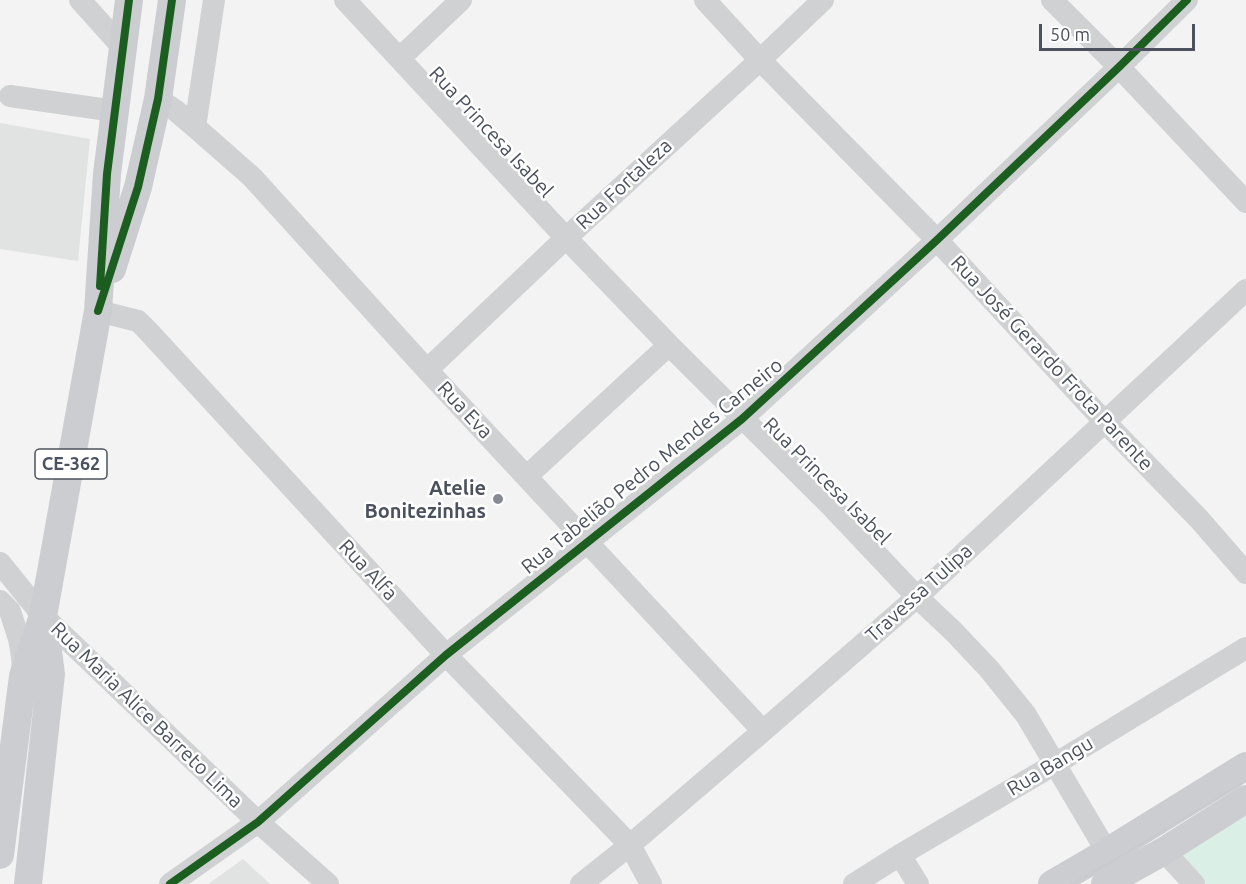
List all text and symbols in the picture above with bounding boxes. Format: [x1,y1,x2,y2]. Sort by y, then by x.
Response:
scale bar [1042,12,1198,50]
text: 50 m [1050,24,1090,44]
street label: Rua Princesa Isabel [424,61,558,203]
street label: Rua Fortaleza [571,134,677,234]
street label: Rua José Gerardo Frota Parente [946,250,1158,476]
street label: Rua Tabelião Pedro Mendes Carneiro [516,353,788,579]
street label: Rua Eva [432,376,498,444]
street label: Rua Princesa Isabel [758,412,896,550]
road number: CE-362 [35,449,107,479]
place label: Atelie Bonitezinhas [365,476,486,523]
marker: Atelie Bonitezinhas [491,492,505,506]
street label: Rua Alfa [334,534,402,606]
street label: Travessa Tulipa [861,539,977,647]
street label: Rua Maria Alice Barreto Lima [46,617,248,813]
street label: Rua Bangu [1003,731,1097,801]

